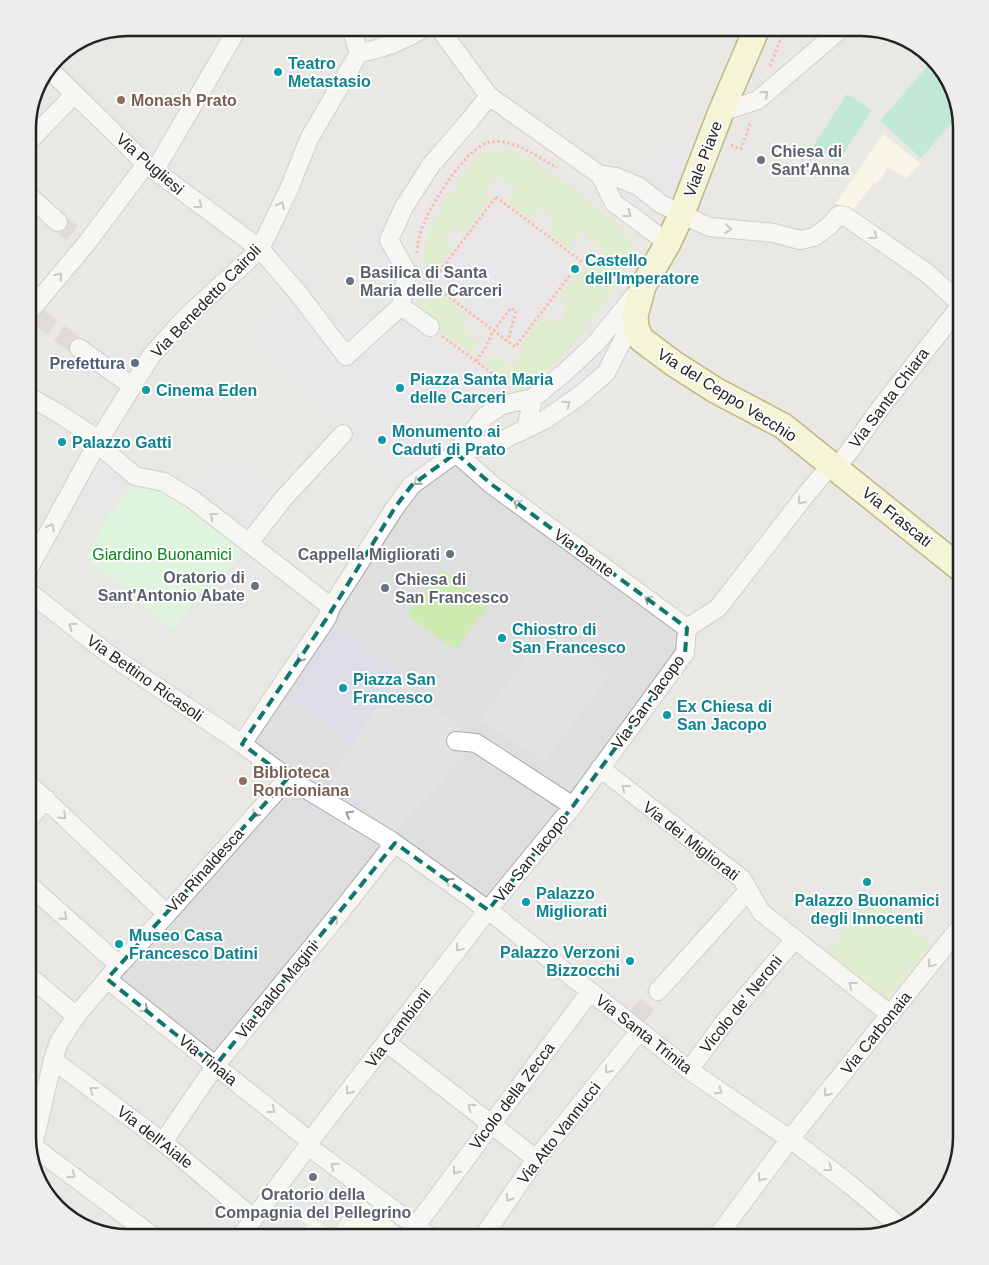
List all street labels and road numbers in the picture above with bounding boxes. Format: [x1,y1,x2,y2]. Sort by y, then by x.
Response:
street label: Viale Piave [681,119,725,199]
street label: Via Pugliesi [113,130,187,198]
street label: Via Benedetto Cairoli [148,241,264,361]
street label: Via del Ceppo Vecchio [654,345,800,445]
street label: Via Santa Chiara [846,345,932,451]
street label: Via Frascati [859,484,935,550]
street label: Via Dante [551,526,617,580]
street label: Via Bettino Ricasoli [84,632,206,724]
street label: Via San Jacopo [608,652,688,752]
street label: Via dei Migliorati [640,798,742,884]
street label: Via San Iacopo [490,811,572,905]
street label: Via Rinaldesca [163,825,247,915]
street label: Via Baldo Magini [233,938,321,1042]
street label: Vicolo de' Neroni [697,952,785,1056]
street label: Via Cambioni [362,985,434,1071]
street label: Via Carbonaia [838,988,914,1078]
street label: Via Santa Trinita [593,991,695,1077]
street label: Via Tinaia [175,1031,241,1089]
street label: Vicolo della Zecca [466,1039,558,1153]
street label: Via Atto Vannucci [514,1079,604,1187]
street label: Via dell'Aiale [114,1102,196,1172]

